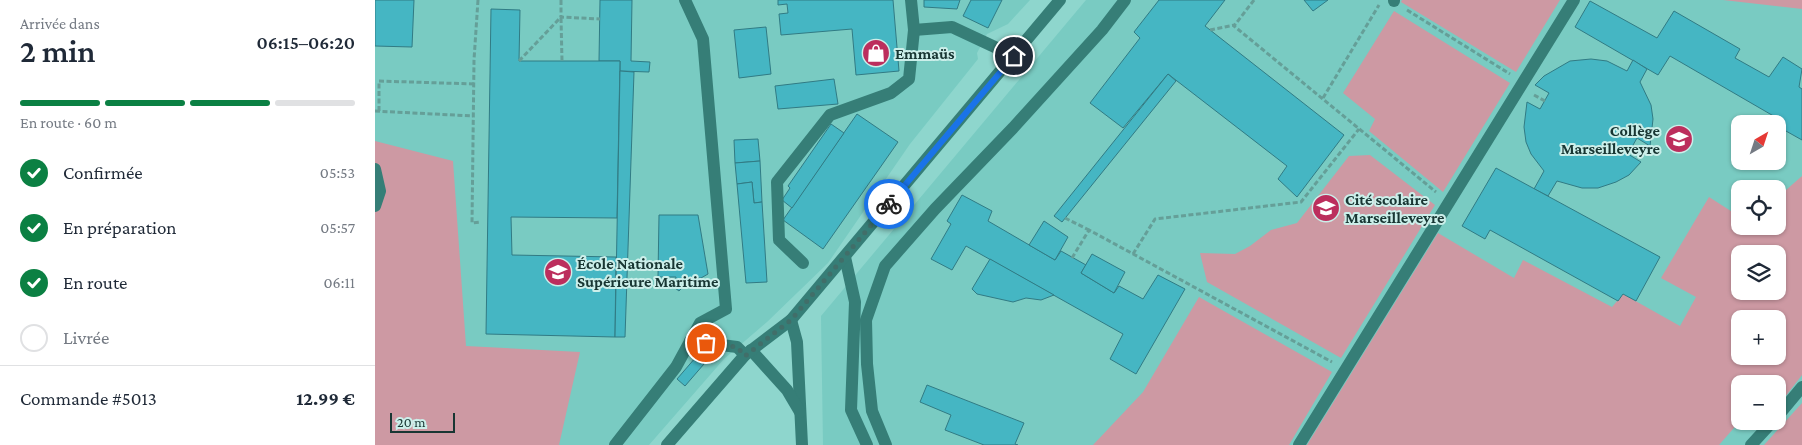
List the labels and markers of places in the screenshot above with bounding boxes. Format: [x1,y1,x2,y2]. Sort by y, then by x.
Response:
pin [993,35,1035,77]
shop icon: Emmaüs [861,38,891,68]
place label: Emmaüs [895,45,955,62]
place label: Collège Marseilleveyre [1561,122,1661,157]
school or university icon: Collège Marseilleveyre [1664,124,1694,154]
place label: Cité scolaire Marseilleveyre [1345,191,1445,226]
school or university icon: Cité scolaire Marseilleveyre [1311,193,1341,223]
place label: École Nationale Supérieure Maritime [577,255,719,290]
school or university icon: École Nationale Supérieure Maritime [543,257,573,287]
pin [685,322,727,364]

